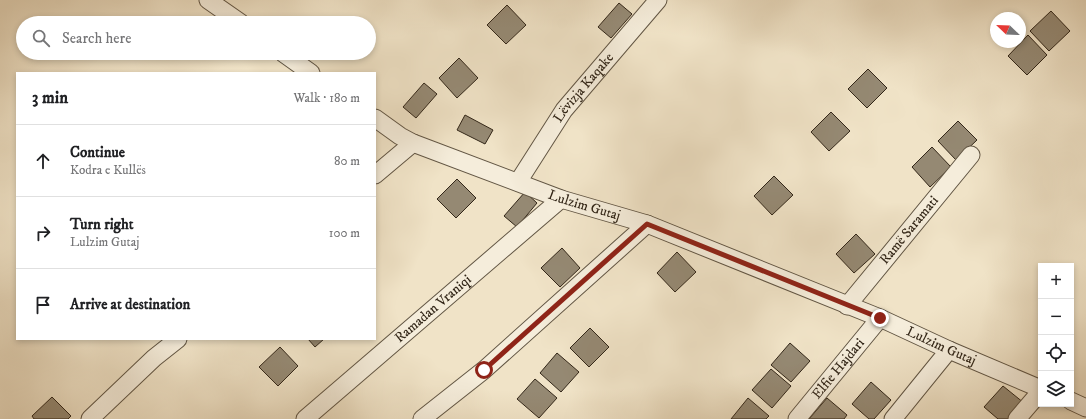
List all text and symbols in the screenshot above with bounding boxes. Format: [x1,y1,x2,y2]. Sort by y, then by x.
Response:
north arrow [990,12,1026,48]
search box [16,16,376,60]
icon: search [30,27,52,49]
text: Search here [62,29,131,48]
street label: Lëvizja Kaqake [549,49,618,126]
text: 3 min [32,87,68,109]
text: Walk · 180 m [293,90,360,106]
text: Continue [70,143,125,162]
icon: ahead [32,150,54,172]
text: 80 m [334,153,360,169]
text: Kodra e Kullës [70,162,146,178]
street label: Lulzim Gutaj [546,186,623,225]
street label: Ramë Saramati [876,192,943,268]
text: Turn right [70,215,133,234]
icon: right [32,222,54,244]
text: 100 m [329,225,360,241]
text: Lulzim Gutaj [70,234,139,250]
map controls [1038,263,1074,407]
button: + [1038,263,1074,299]
street label: Ramadan Vraniqi [391,271,476,347]
icon: arrive [32,294,54,316]
text: Arrive at destination [70,295,190,314]
button: − [1038,299,1074,335]
route end [871,309,889,327]
street label: Lulzim Gutaj [903,322,979,369]
street label: Elfie Hajdari [808,334,869,403]
button: locate [1038,335,1074,371]
route start [475,361,493,379]
button: layers [1038,371,1074,407]

